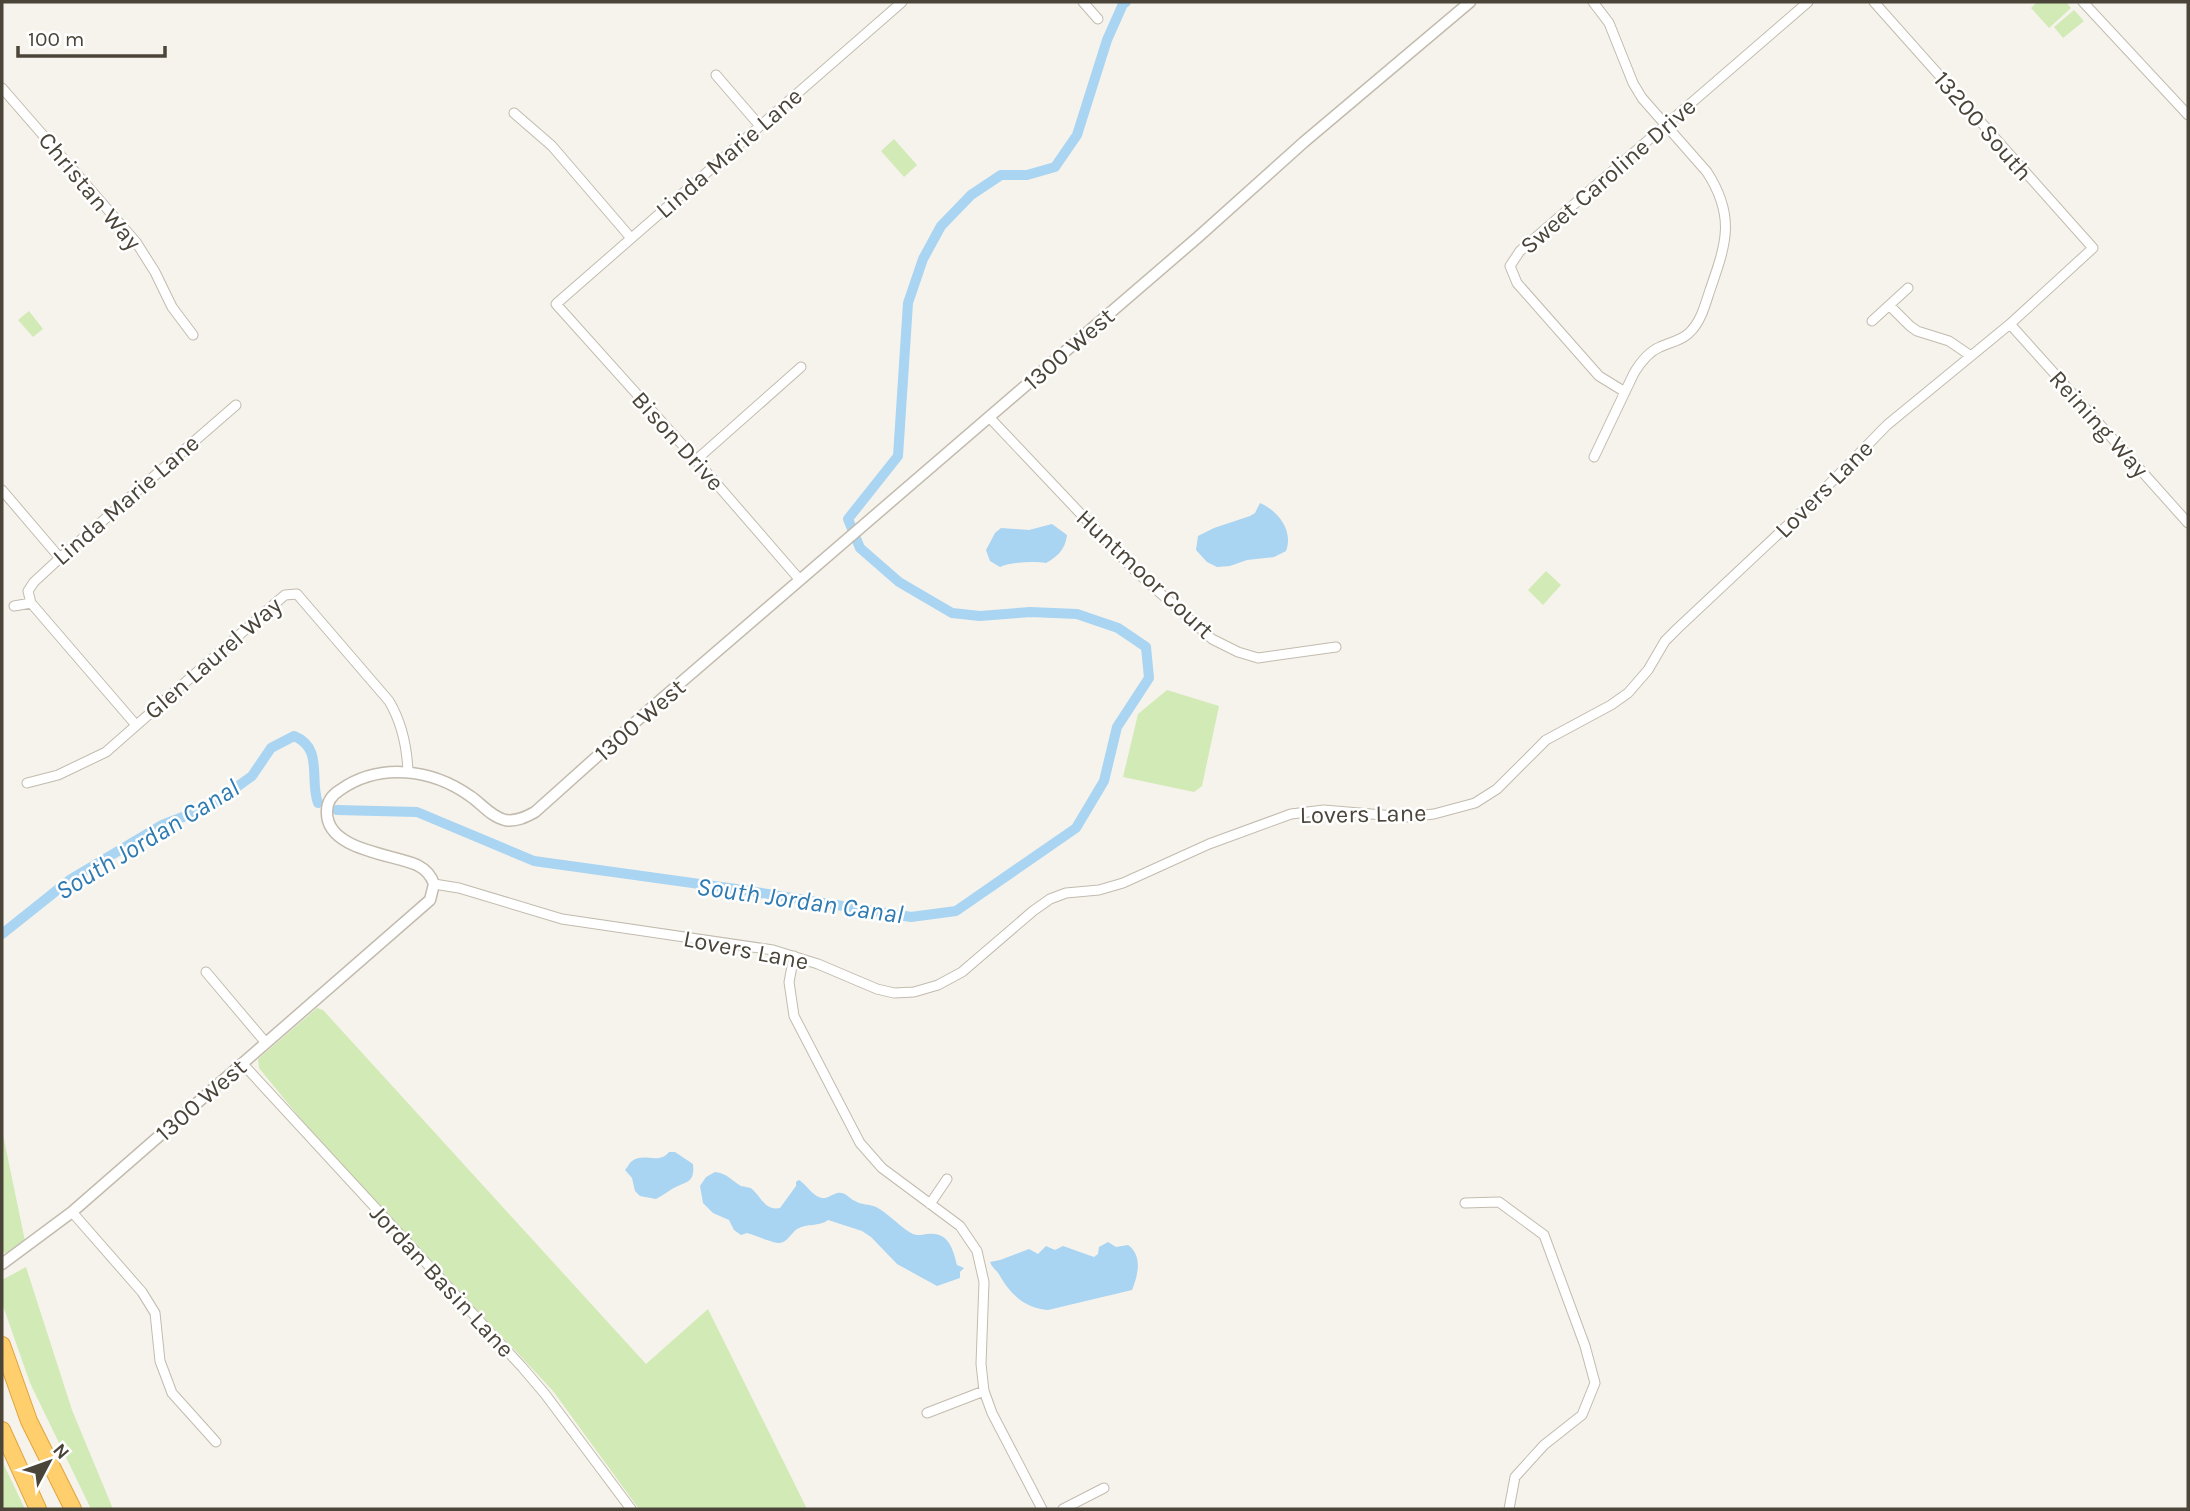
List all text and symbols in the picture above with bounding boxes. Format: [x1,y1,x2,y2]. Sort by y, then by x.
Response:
scale bar [18,14,164,58]
text: 100 m [28,27,85,51]
street label: 13200 South [1928,66,2038,186]
street label: Linda Marie Lane [650,82,808,224]
street label: Sweet Caroline Drive [1515,92,1701,260]
street label: Christan Way [33,126,147,256]
street label: 1300 West [1018,302,1120,396]
street label: Reining Way [2044,365,2154,483]
street label: Bison Drive [626,386,730,496]
street label: Linda Marie Lane [47,429,205,571]
street label: Lovers Lane [1769,434,1879,544]
street label: Huntmoor Court [1071,503,1219,645]
street label: Glen Laurel Way [139,591,287,725]
street label: 1300 West [589,673,691,767]
water label: South Jordan Canal [50,772,245,906]
street label: Lovers Lane [1299,799,1427,829]
water label: South Jordan Canal [694,871,905,930]
street label: Lovers Lane [681,924,811,976]
street label: 1300 West [150,1053,252,1147]
street label: Jordan Basin Lane [364,1199,520,1363]
north arrow [14,1427,84,1497]
text: N [48,1439,74,1464]

